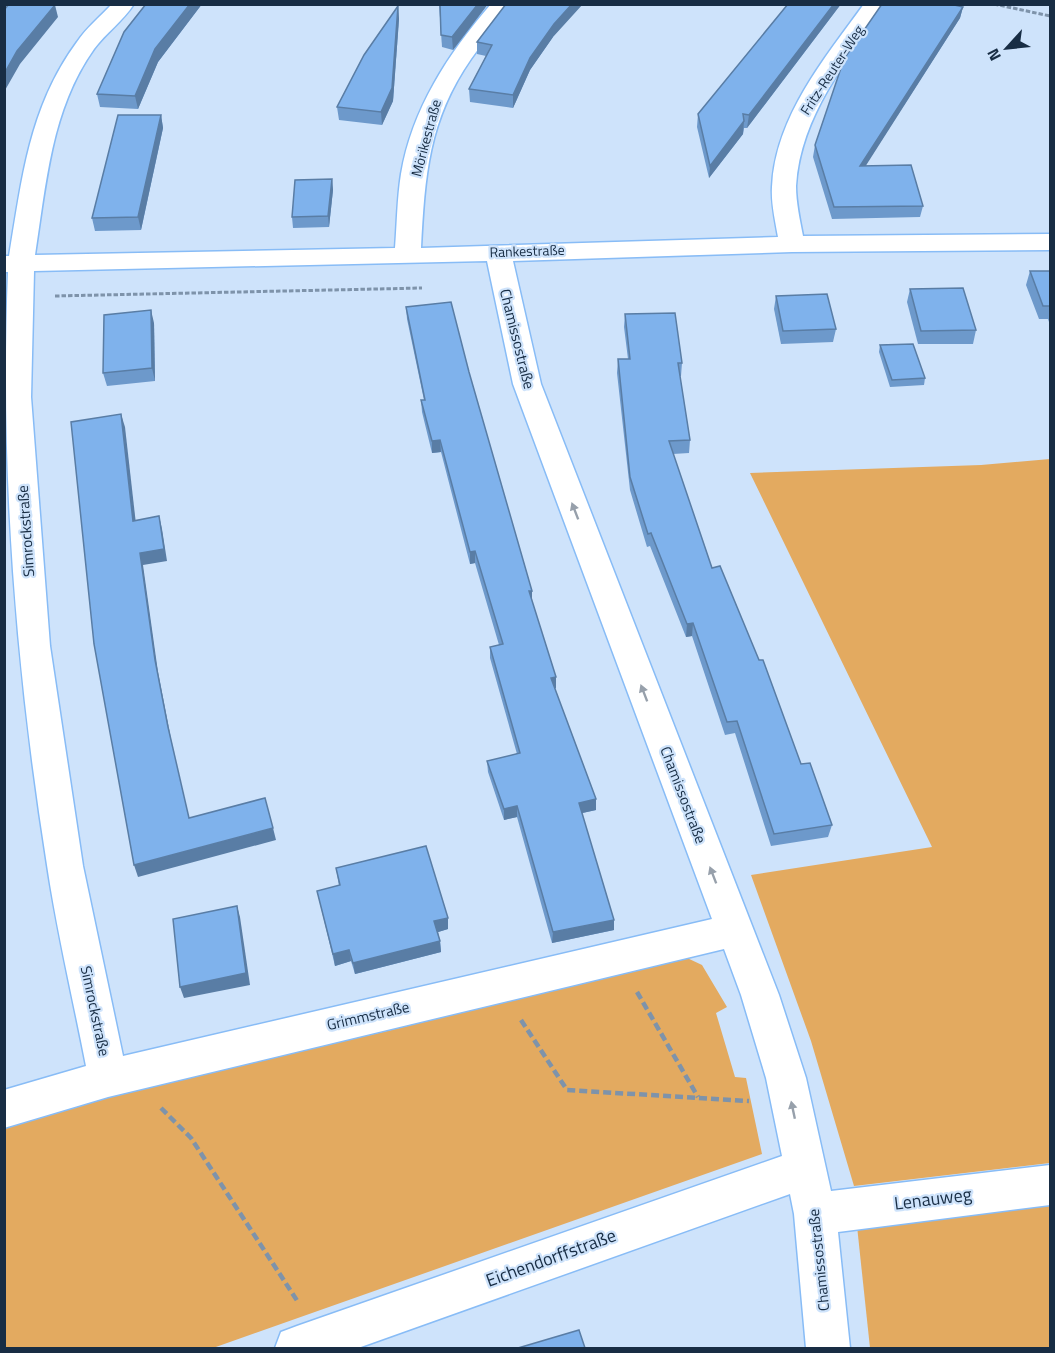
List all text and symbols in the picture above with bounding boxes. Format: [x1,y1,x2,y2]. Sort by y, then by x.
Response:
north arrow [977,18,1037,78]
street label: Fritz-Reuter-Weg [795,21,869,119]
text: N [980,44,1007,65]
street label: Mörikestraße [405,97,446,179]
street label: Rankestraße [489,239,565,262]
street label: Chamissostraße [494,286,541,391]
street label: Simrockstraße [11,484,40,578]
one-way arrow [570,502,579,520]
one-way arrow [639,684,648,702]
street label: Chamissostraße [654,743,713,847]
one-way arrow [708,866,718,884]
street label: Simrockstraße [75,964,116,1058]
street label: Grimmstraße [324,995,411,1036]
one-way arrow [788,1101,797,1120]
street label: Lenauweg [893,1180,973,1217]
street label: Chamissostraße [802,1208,835,1312]
street label: Eichendorffstraße [482,1221,620,1294]

